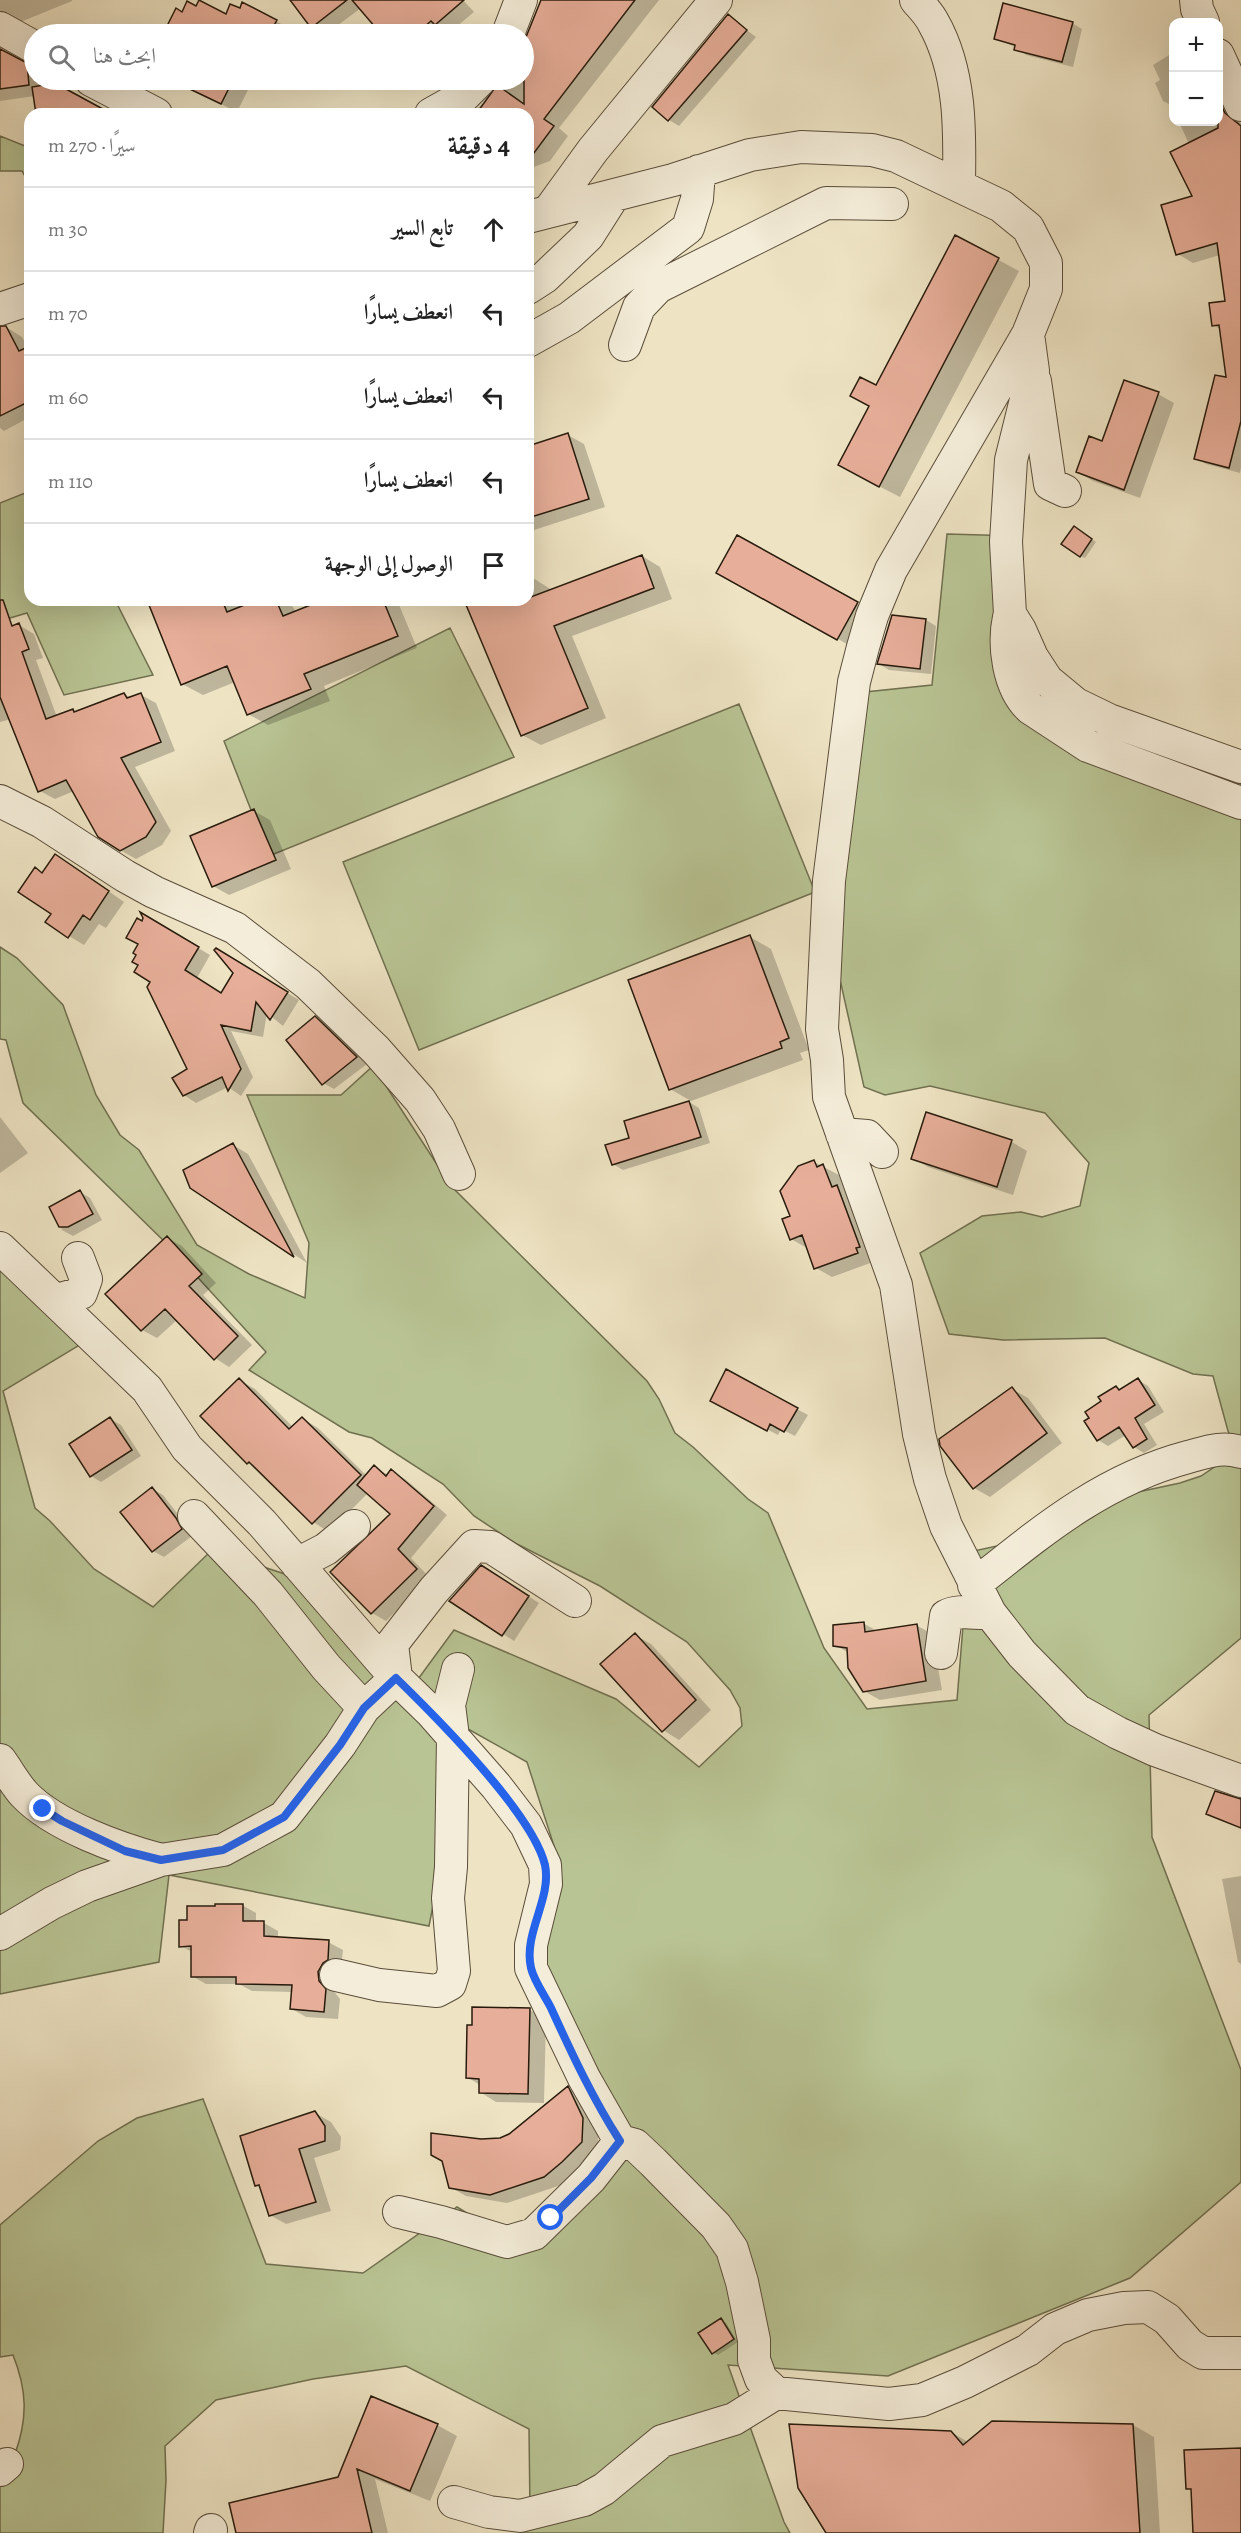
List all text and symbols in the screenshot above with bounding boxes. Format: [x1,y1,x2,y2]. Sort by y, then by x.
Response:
map controls [1169,18,1223,126]
button: + [1169,18,1223,72]
search box [24,24,534,90]
icon: search [45,41,78,74]
text: ابحث هنا [93,41,156,71]
button: − [1169,72,1223,126]
text: 4 دقيقة [448,128,510,163]
text: سيرًا · 270 m [48,132,136,159]
text: تابع السير [392,213,453,243]
icon: ahead [477,213,510,246]
text: 30 m [48,216,88,243]
text: انعطف يسارًا [364,297,453,327]
icon: left [477,297,510,330]
text: 70 m [48,300,88,327]
text: انعطف يسارًا [364,381,453,411]
icon: left [477,381,510,414]
text: 60 m [48,384,89,411]
text: انعطف يسارًا [364,465,453,495]
icon: left [477,465,510,498]
text: 110 m [48,468,93,495]
text: الوصول إلى الوجهة [325,549,453,579]
icon: arrive [477,549,510,582]
route end [29,1795,55,1821]
route start [537,2204,563,2230]

